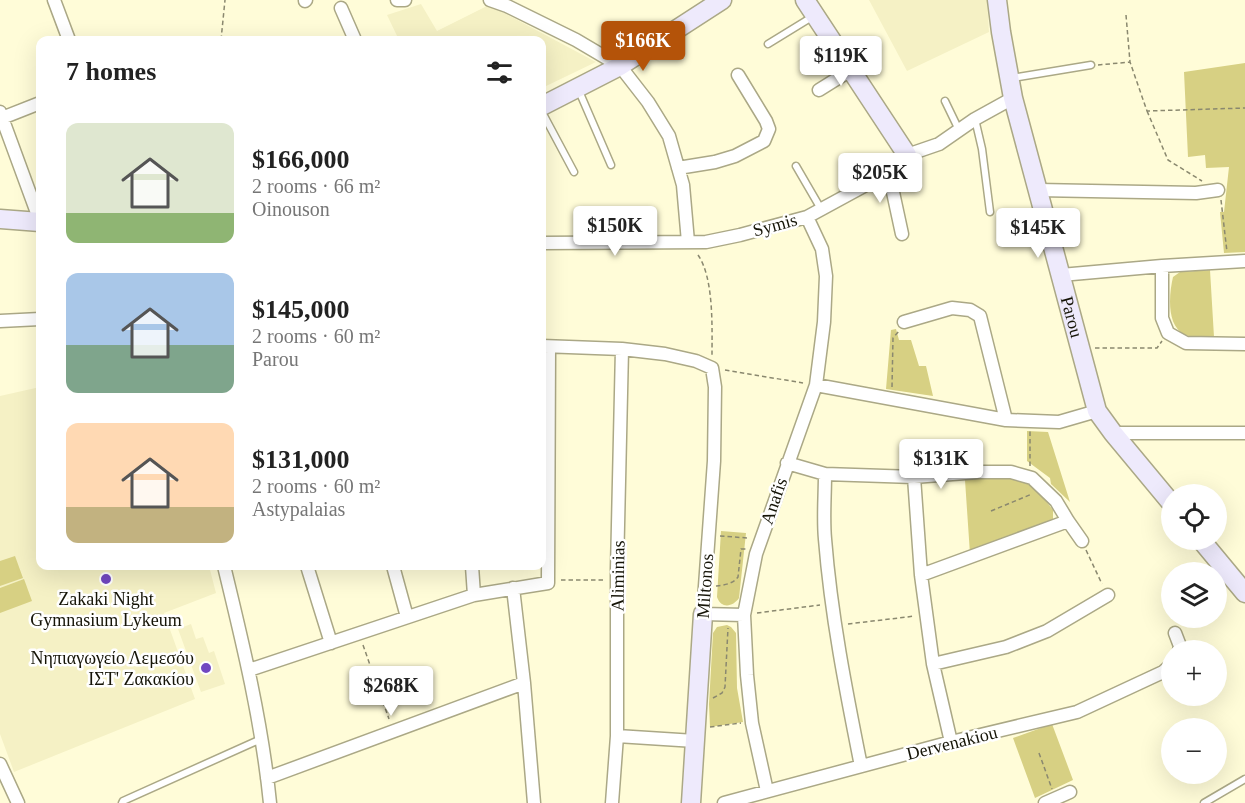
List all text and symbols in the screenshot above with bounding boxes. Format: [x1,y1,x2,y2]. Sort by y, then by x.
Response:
pin: $166K [601,21,685,72]
text: $166K [615,29,671,51]
pin: $119K [799,36,883,87]
text: $119K [814,44,868,66]
icon: filters [483,56,516,89]
text: 7 homes [66,57,156,86]
text: $166,000 [252,145,350,174]
icon: home [114,147,186,219]
pin: $205K [838,153,922,204]
text: $205K [852,161,908,183]
text: 2 rooms · 66 m² [252,175,380,197]
text: Oinouson [252,198,330,220]
pin: $150K [573,206,657,257]
pin: $145K [996,208,1080,259]
street label: Symis [751,210,799,240]
text: $150K [587,214,643,236]
text: $145K [1010,216,1066,238]
street label: Parou [1057,294,1087,340]
text: $145,000 [252,295,350,324]
icon: home [114,297,186,369]
text: 2 rooms · 60 m² [252,325,380,347]
text: Parou [252,348,299,370]
pin: $131K [899,439,983,490]
text: $131,000 [252,445,350,474]
icon: home [114,447,186,519]
text: $131K [913,447,969,469]
text: 2 rooms · 60 m² [252,475,380,497]
street label: Anafis [757,475,791,527]
map controls [1161,484,1227,784]
button: locate [1161,484,1227,550]
text: Astypalaias [252,498,345,520]
street label: Aliminias [607,540,629,612]
street label: Miltonos [693,553,717,619]
button: layers [1161,562,1227,628]
marker: Zakaki Night Gymnasium Lykeum [99,572,113,586]
place label: Zakaki Night Gymnasium Lykeum [30,589,182,630]
button: + [1161,640,1227,706]
place label: Νηπιαγωγείο Λεμεσόυ ΙΣΤ' Ζακακίου [30,648,194,689]
marker: Νηπιαγωγείο Λεμεσόυ ΙΣΤ' Ζακακίου [199,661,213,675]
pin: $268K [349,666,433,717]
text: $268K [363,674,419,696]
button: − [1161,718,1227,784]
street label: Dervenakiou [904,722,1000,764]

